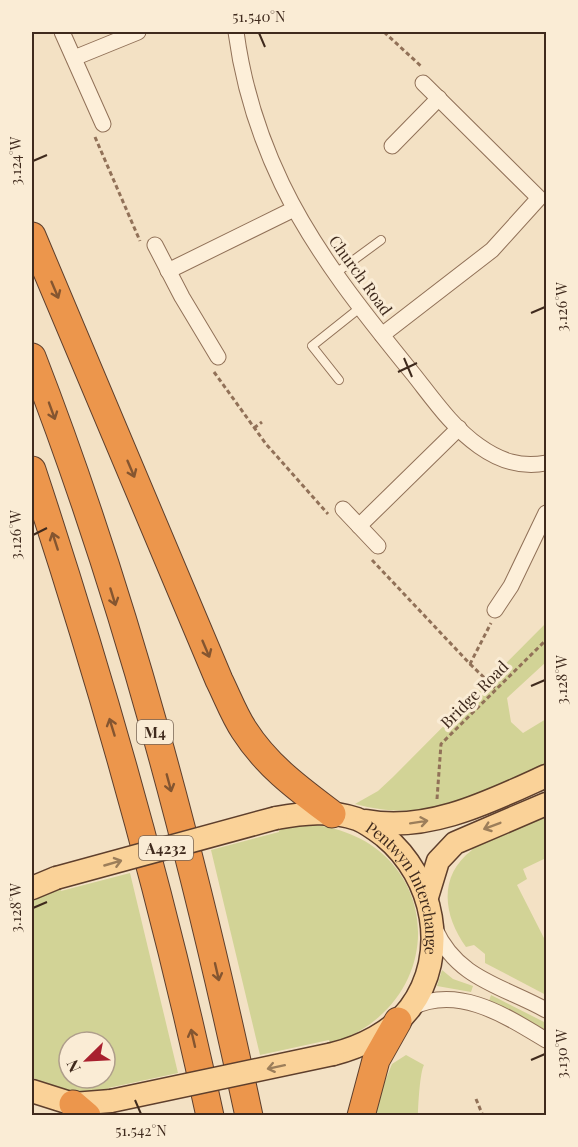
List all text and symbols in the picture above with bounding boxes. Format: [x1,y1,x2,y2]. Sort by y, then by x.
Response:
text: 51.540°N [232,6,286,26]
text: 3.124°W [5,136,25,185]
street label: Church Road [325,231,397,319]
one-way arrow [50,280,61,298]
text: 3.126°W [551,282,571,332]
one-way arrow [47,402,58,420]
one-way arrow [126,460,137,478]
text: 3.126°W [5,510,25,560]
one-way arrow [49,532,60,551]
one-way arrow [108,587,119,606]
one-way arrow [201,639,212,658]
text: 3.128°W [551,655,571,705]
street label: Bridge Road [436,656,512,732]
one-way arrow [106,718,117,737]
road number: M4 [137,720,173,744]
one-way arrow [164,774,175,793]
street label: Pentwyn Interchange [362,816,443,956]
one-way arrow [409,816,429,827]
one-way arrow [484,821,502,832]
road number: A4232 [139,836,193,860]
one-way arrow [103,856,122,868]
text: 3.128°W [5,883,25,933]
one-way arrow [212,962,223,982]
one-way arrow [186,1029,198,1048]
text: 3.130°W [551,1029,571,1079]
north arrow [57,1030,117,1090]
text: N [61,1056,85,1076]
one-way arrow [266,1061,285,1073]
text: 51.542°N [115,1120,167,1140]

